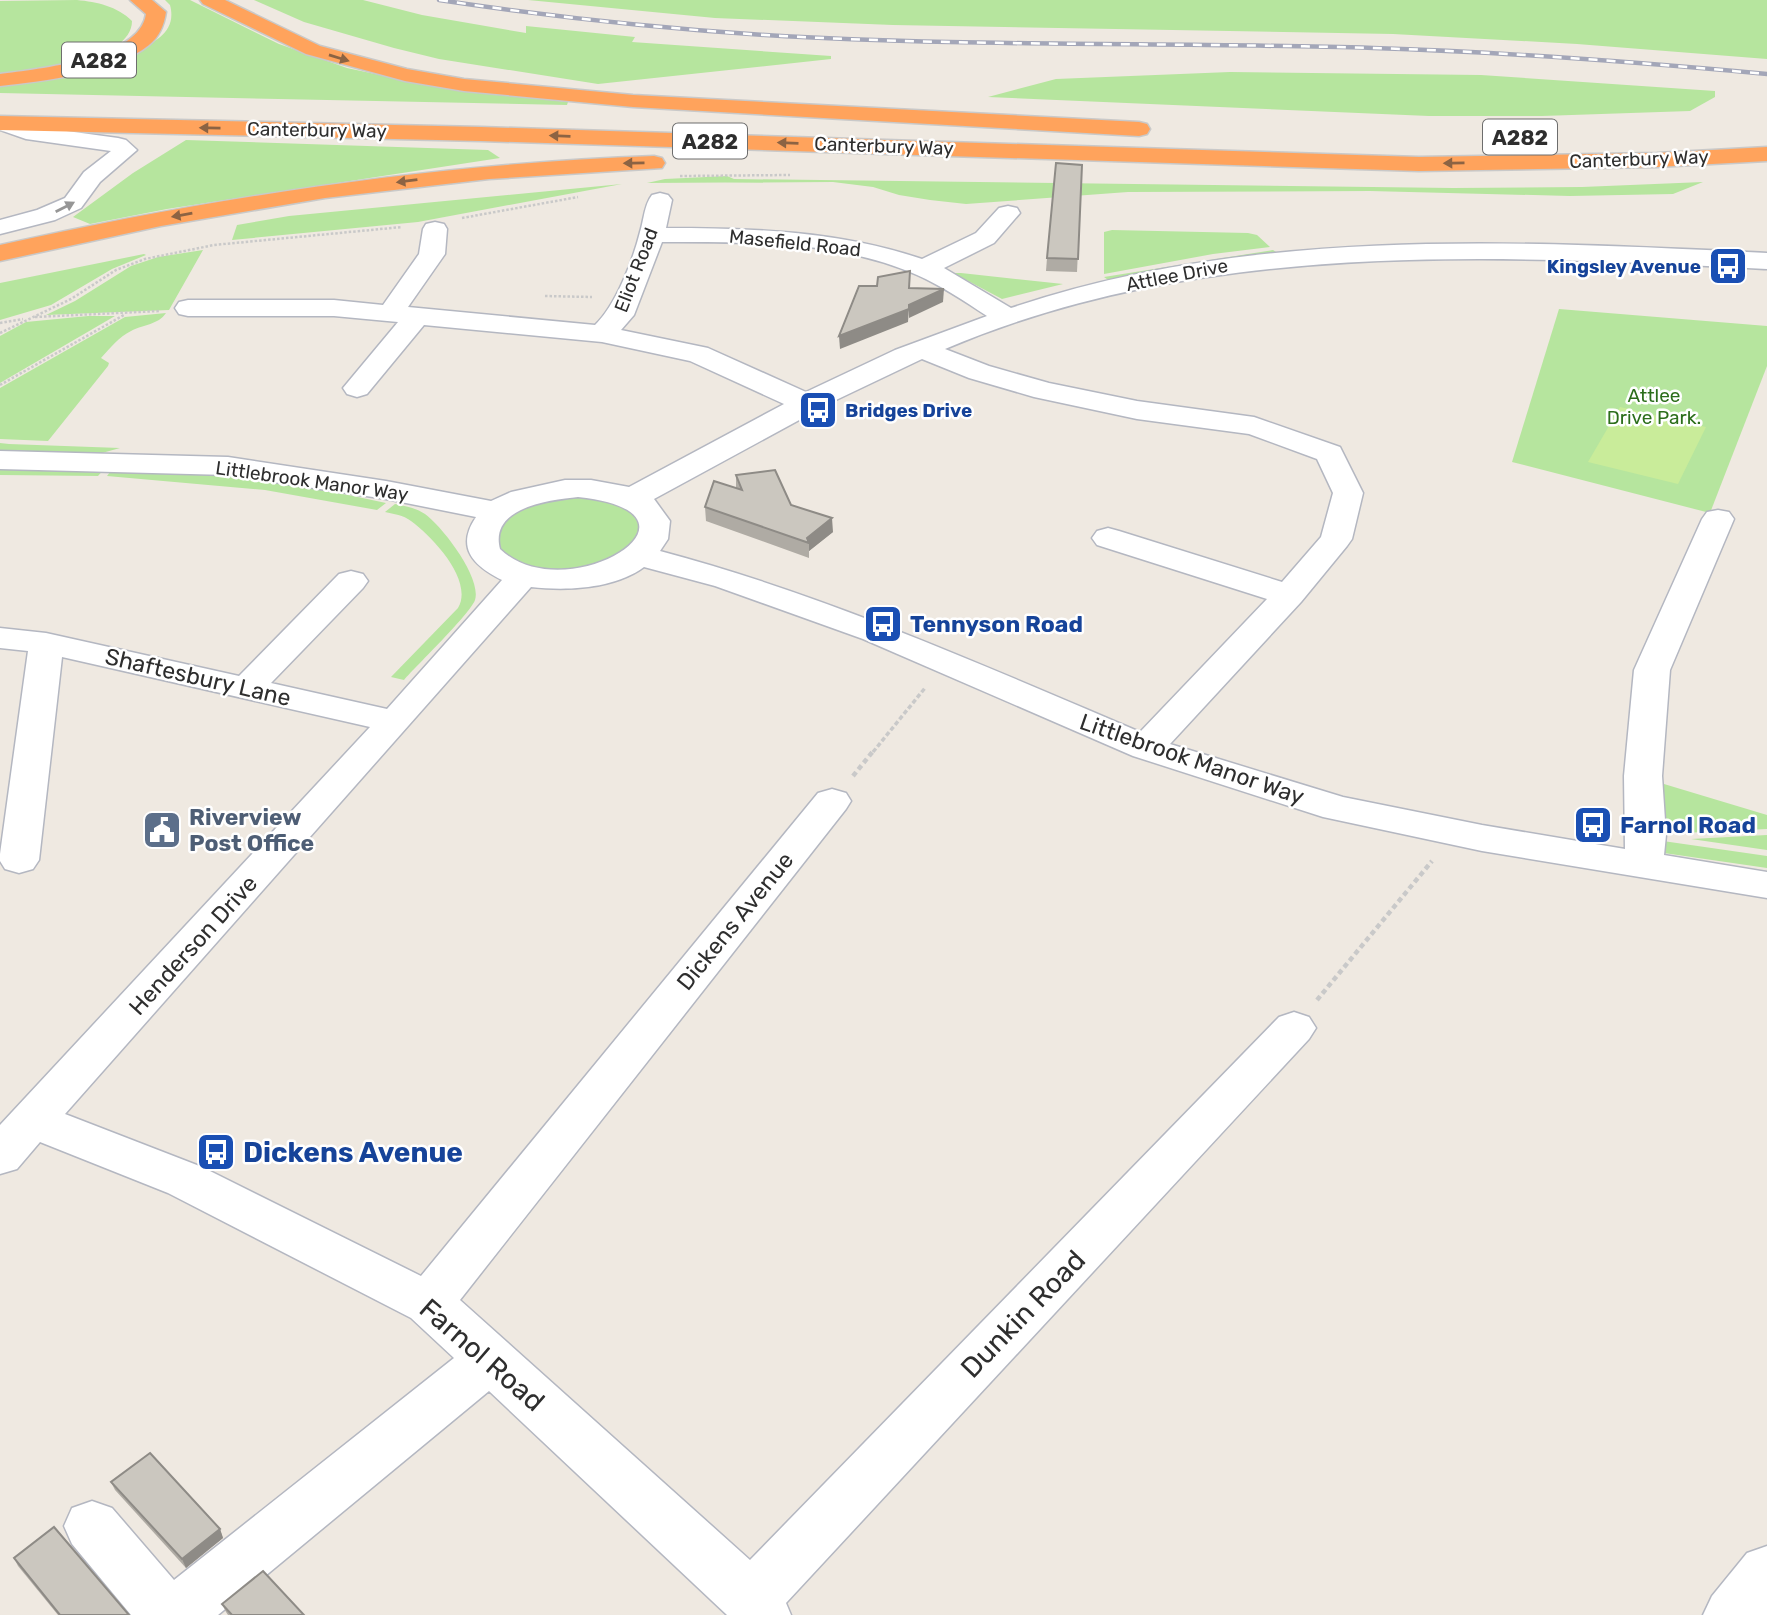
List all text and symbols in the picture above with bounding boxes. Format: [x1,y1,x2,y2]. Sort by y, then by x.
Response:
road number: A282 [62,42,136,78]
one-way arrow [329,53,350,64]
street label: Canterbury Way [247,117,387,143]
road number: A282 [1483,120,1557,154]
one-way arrow [199,122,221,133]
road number: A282 [673,124,747,158]
one-way arrow [549,130,571,142]
street label: Canterbury Way [814,132,954,160]
one-way arrow [776,138,798,149]
street label: Canterbury Way [1569,145,1709,173]
one-way arrow [623,157,645,169]
one-way arrow [1443,157,1465,169]
one-way arrow [396,176,418,187]
one-way arrow [55,202,75,213]
one-way arrow [171,210,193,221]
street label: Eliot Road [609,224,663,316]
street label: Masefield Road [728,225,862,261]
bus stop icon: Kingsley Avenue [1707,245,1749,287]
street label: Attlee Drive [1124,254,1230,296]
place label: Kingsley Avenue [1547,255,1701,278]
park label: Attlee Drive Park. [1607,384,1701,429]
bus stop icon: Bridges Drive [797,389,839,431]
place label: Bridges Drive [845,399,972,422]
street label: Littlebrook Manor Way [214,456,410,506]
bus stop icon: Tennyson Road [862,603,904,645]
place label: Tennyson Road [910,610,1083,638]
street label: Shaftesbury Lane [102,642,294,712]
street label: Littlebrook Manor Way [1076,707,1308,811]
place label: Riverview Post Office [189,803,314,857]
bus stop icon: Farnol Road [1572,804,1614,846]
public building icon: Riverview Post Office [141,809,183,851]
place label: Farnol Road [1620,811,1756,839]
street label: Dickens Avenue [671,846,799,996]
street label: Henderson Drive [123,869,263,1021]
bus stop icon: Dickens Avenue [195,1131,237,1173]
place label: Dickens Avenue [243,1136,463,1169]
street label: Dunkin Road [954,1243,1092,1385]
street label: Farnol Road [413,1292,551,1418]

